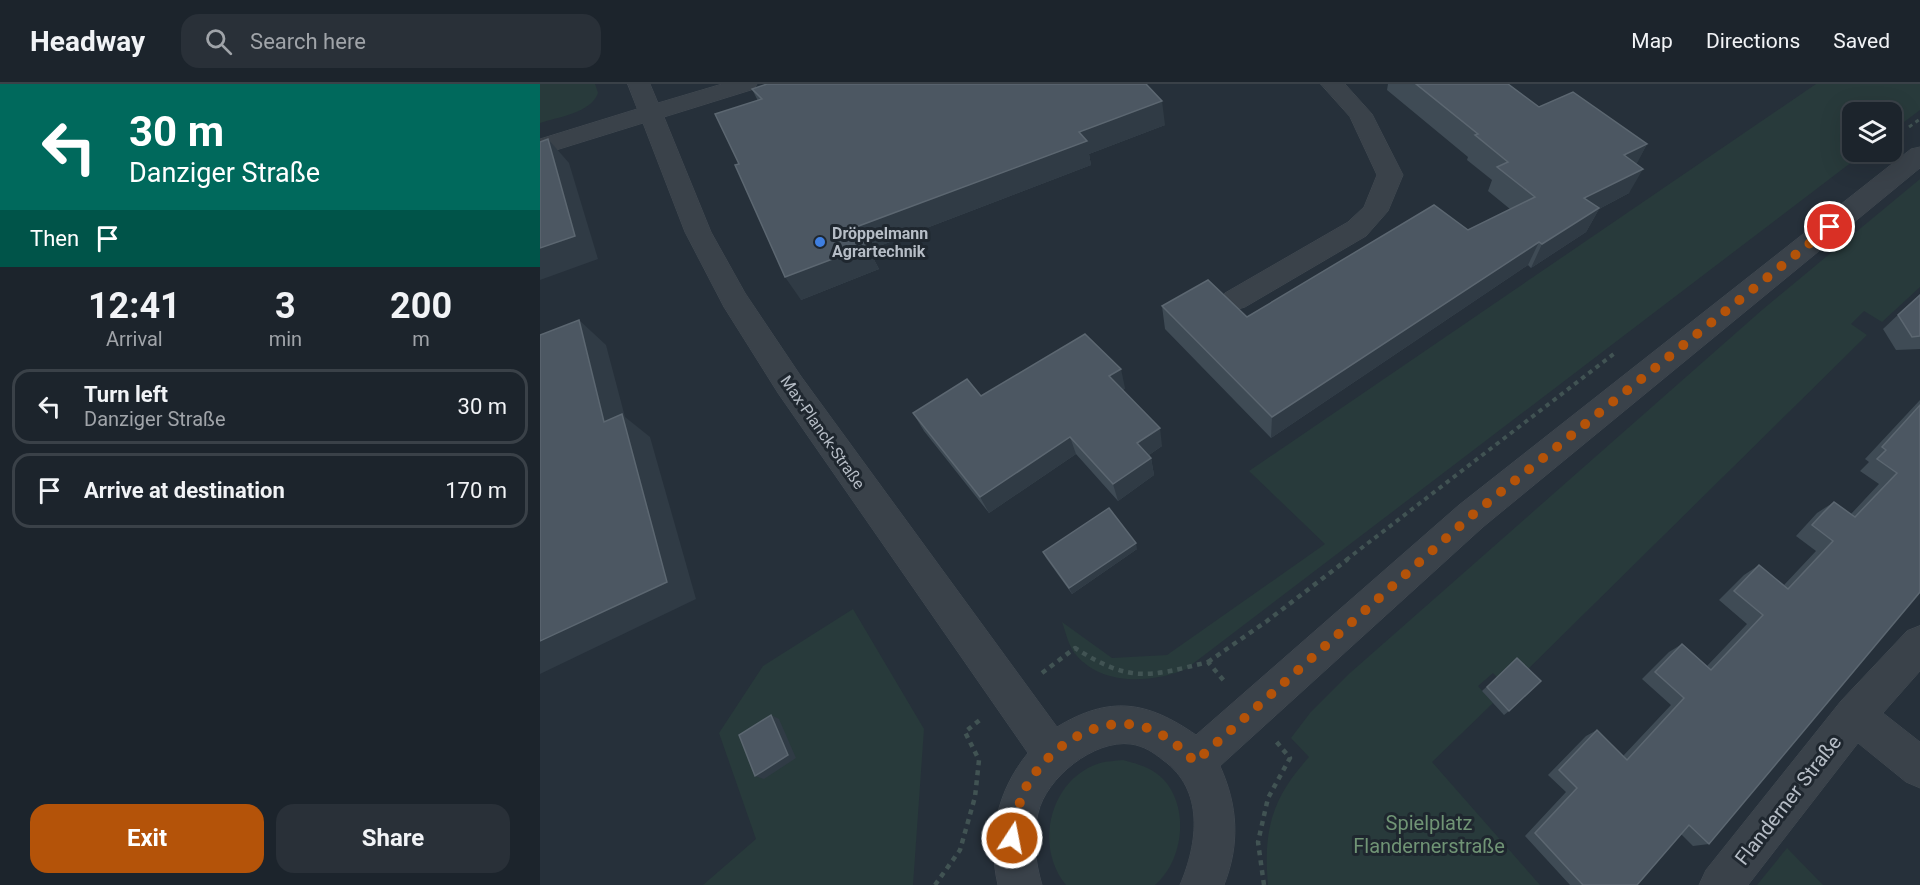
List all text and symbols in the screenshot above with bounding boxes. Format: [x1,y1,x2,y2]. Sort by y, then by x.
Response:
search box [181,14,601,68]
text: Headway [30,25,145,58]
icon: search [202,25,235,58]
text: Search here [250,29,366,54]
text: Map [1631,29,1673,53]
text: Directions [1706,29,1800,53]
text: Saved [1833,29,1890,53]
map controls [1842,102,1902,162]
button: layers [1842,102,1902,162]
text: 30 m [129,107,224,156]
icon: left [30,108,108,186]
text: Danziger Straße [129,157,320,189]
pin [1804,201,1855,252]
icon: arrive [1813,210,1846,243]
icon: arrive [91,222,124,255]
place label: Dröppelmann Agrartechnik [832,224,928,261]
text: Then [30,226,79,251]
marker: Dröppelmann Agrartechnik [813,235,827,249]
text: 12:41 [88,285,181,327]
text: 3 [275,285,296,327]
text: 200 [390,285,452,327]
text: Arrival [106,327,163,351]
text: min [269,327,302,351]
text: m [412,327,430,351]
street label: Max-Planck-Straße [776,372,869,493]
text: Turn left [84,382,168,407]
icon: left [33,390,66,423]
text: 30 m [458,394,507,419]
text: Danziger Straße [84,407,226,431]
icon: arrive [33,474,66,507]
text: Arrive at destination [84,478,285,503]
text: 170 m [445,478,507,503]
street label: Flanderner Straße [1730,730,1846,870]
button: Exit [30,804,264,873]
button: Share [276,804,510,873]
position arrow [980,806,1044,870]
park label: Spielplatz Flandernerstraße [1353,811,1505,858]

